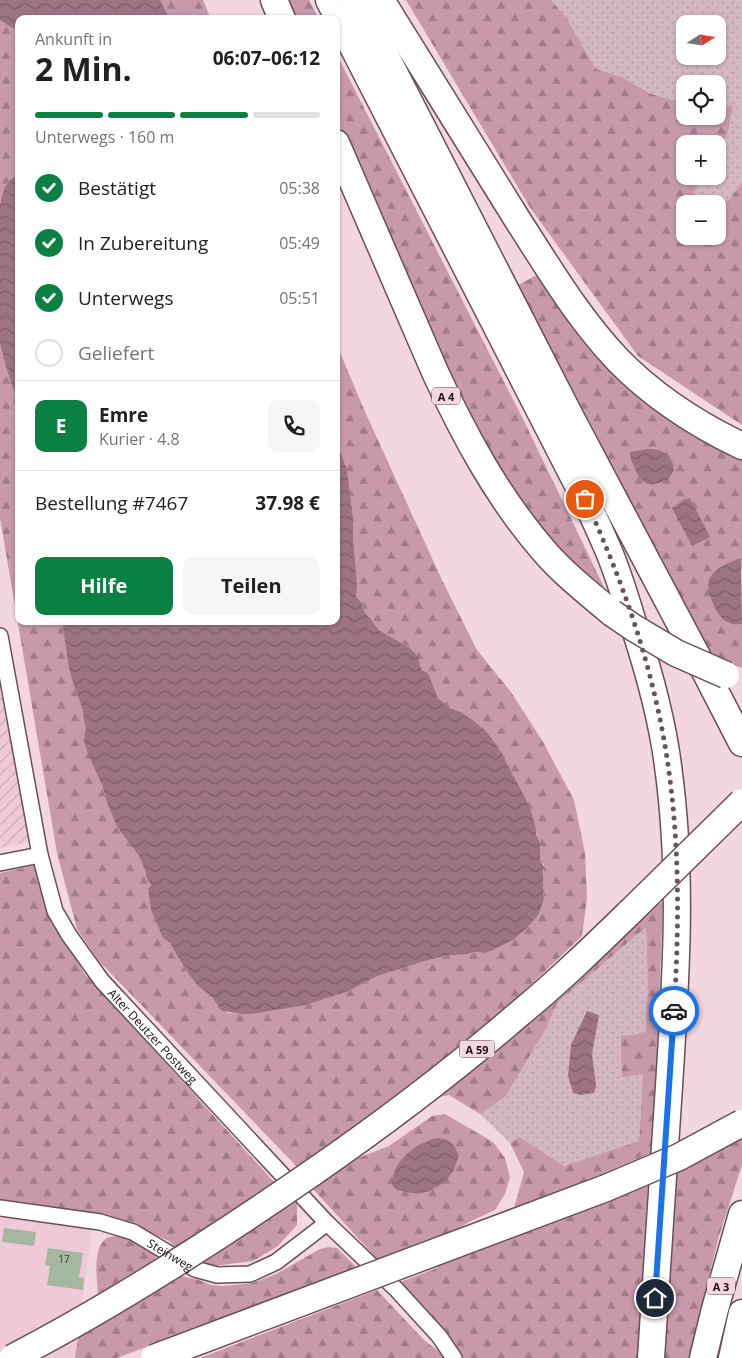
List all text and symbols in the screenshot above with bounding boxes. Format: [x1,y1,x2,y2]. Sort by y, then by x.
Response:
north arrow [676,15,726,65]
map controls [676,15,726,245]
text: Ankunft in [35,28,112,50]
text: 06:07–06:12 [213,45,320,71]
text: 2 Min. [35,47,132,90]
button: locate [676,75,726,125]
text: Unterwegs · 160 m [35,126,174,148]
button: + [676,135,726,185]
icon: check [35,174,63,202]
text: Bestätigt [78,175,156,201]
text: 05:38 [279,177,320,199]
button: − [676,195,726,245]
icon: check [35,229,63,257]
text: In Zubereitung [78,230,208,256]
text: 05:49 [279,232,320,254]
icon: check [35,284,63,312]
text: Unterwegs [78,285,173,311]
text: 05:51 [279,287,320,309]
text: Geliefert [78,340,154,366]
road number: A 4 [432,388,460,404]
button: phone [268,400,320,452]
text: Emre [99,402,148,428]
text: E [56,413,66,439]
text: Kurier · 4.8 [99,428,180,450]
pin [564,478,606,520]
icon: bag [571,485,599,513]
text: Bestellung #7467 [35,490,188,516]
text: 37.98 € [255,490,320,516]
button: Hilfe [35,557,173,615]
button: Teilen [183,557,320,615]
street label: Alter Deutzer Postweg [105,985,202,1088]
courier [649,986,699,1036]
icon: car [660,997,688,1025]
road number: A 59 [460,1040,494,1058]
street label: Steinweg [144,1234,197,1275]
house number: 17 [58,1252,70,1266]
pin [634,1277,676,1319]
road number: A 3 [707,1278,735,1294]
icon: home [641,1284,669,1312]

